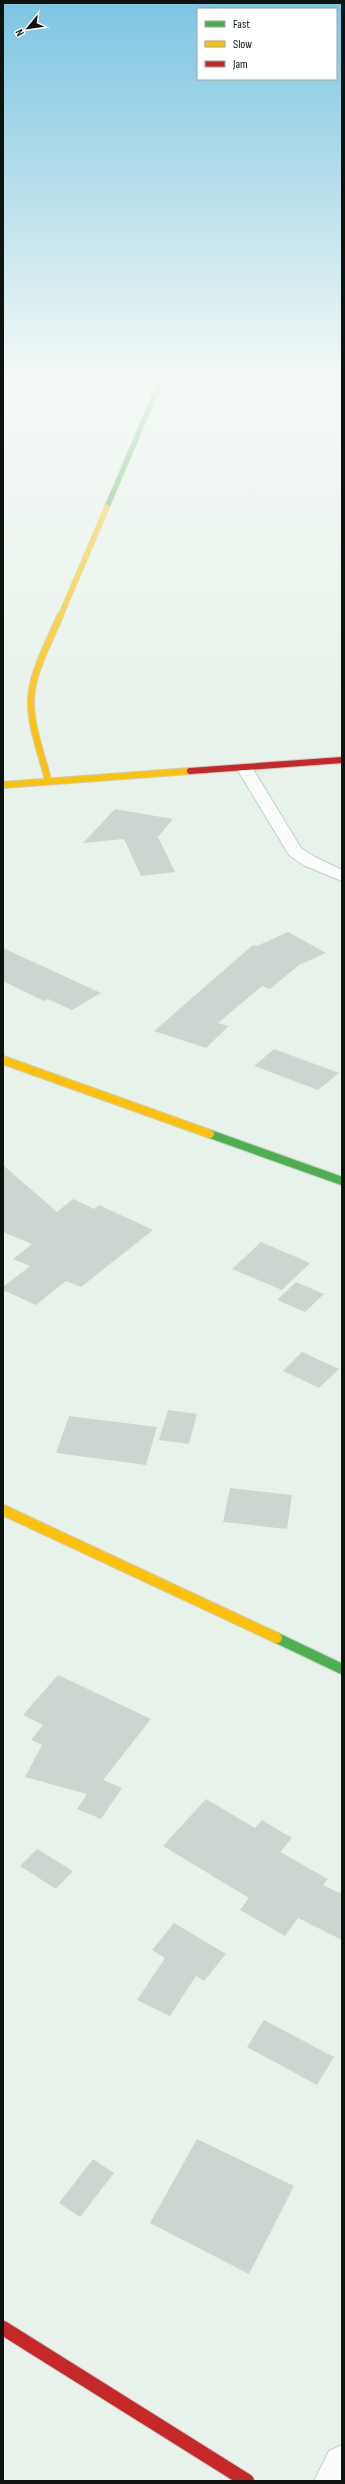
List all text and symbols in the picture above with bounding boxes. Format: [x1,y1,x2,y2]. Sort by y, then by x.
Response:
north arrow [8,8,48,48]
legend [197,8,337,80]
text: Fast [233,17,250,32]
text: N [13,27,27,38]
text: Slow [233,37,252,52]
text: Jam [232,57,248,72]

